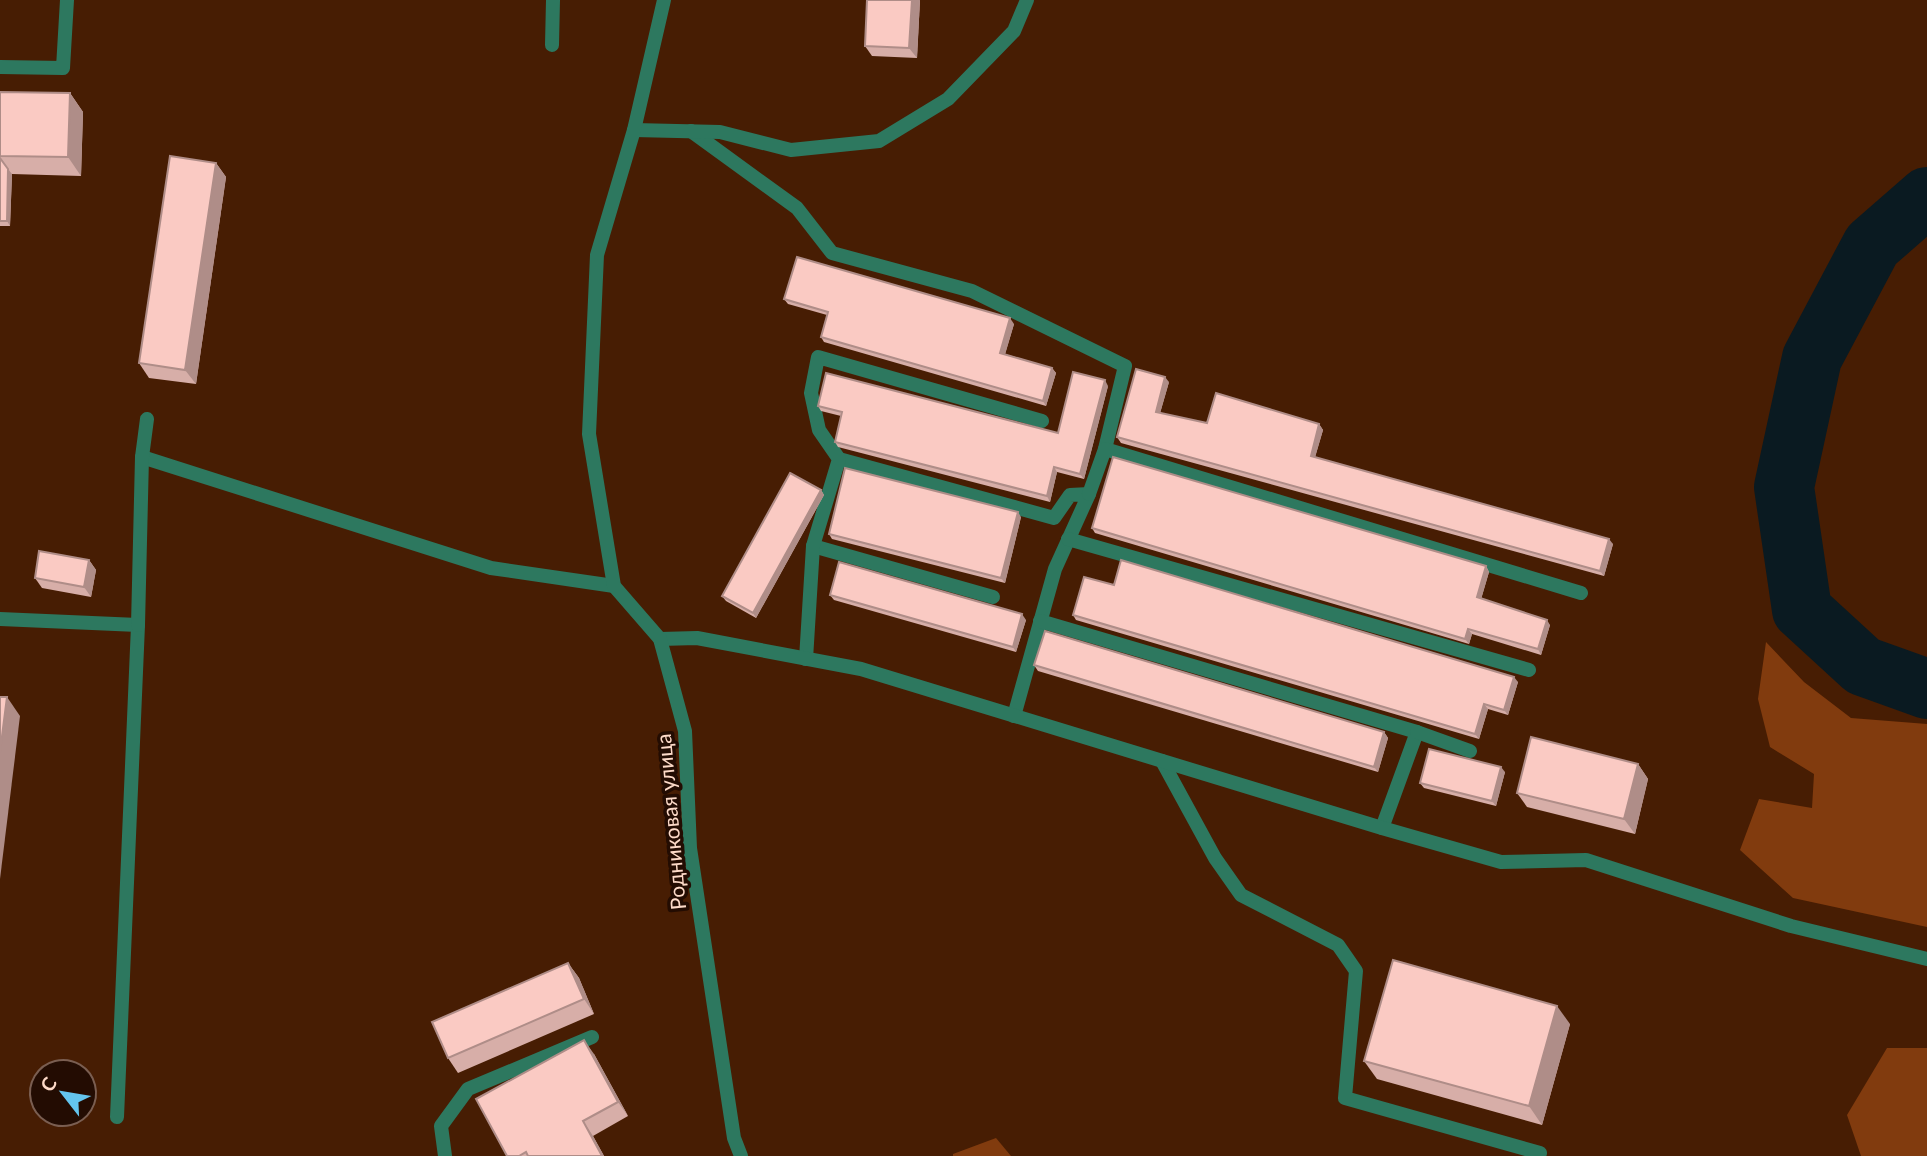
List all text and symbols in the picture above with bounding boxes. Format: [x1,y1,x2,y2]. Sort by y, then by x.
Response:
street label: Родниковая улица [650,733,690,911]
north arrow [28,1058,98,1128]
text: С [35,1072,61,1095]

